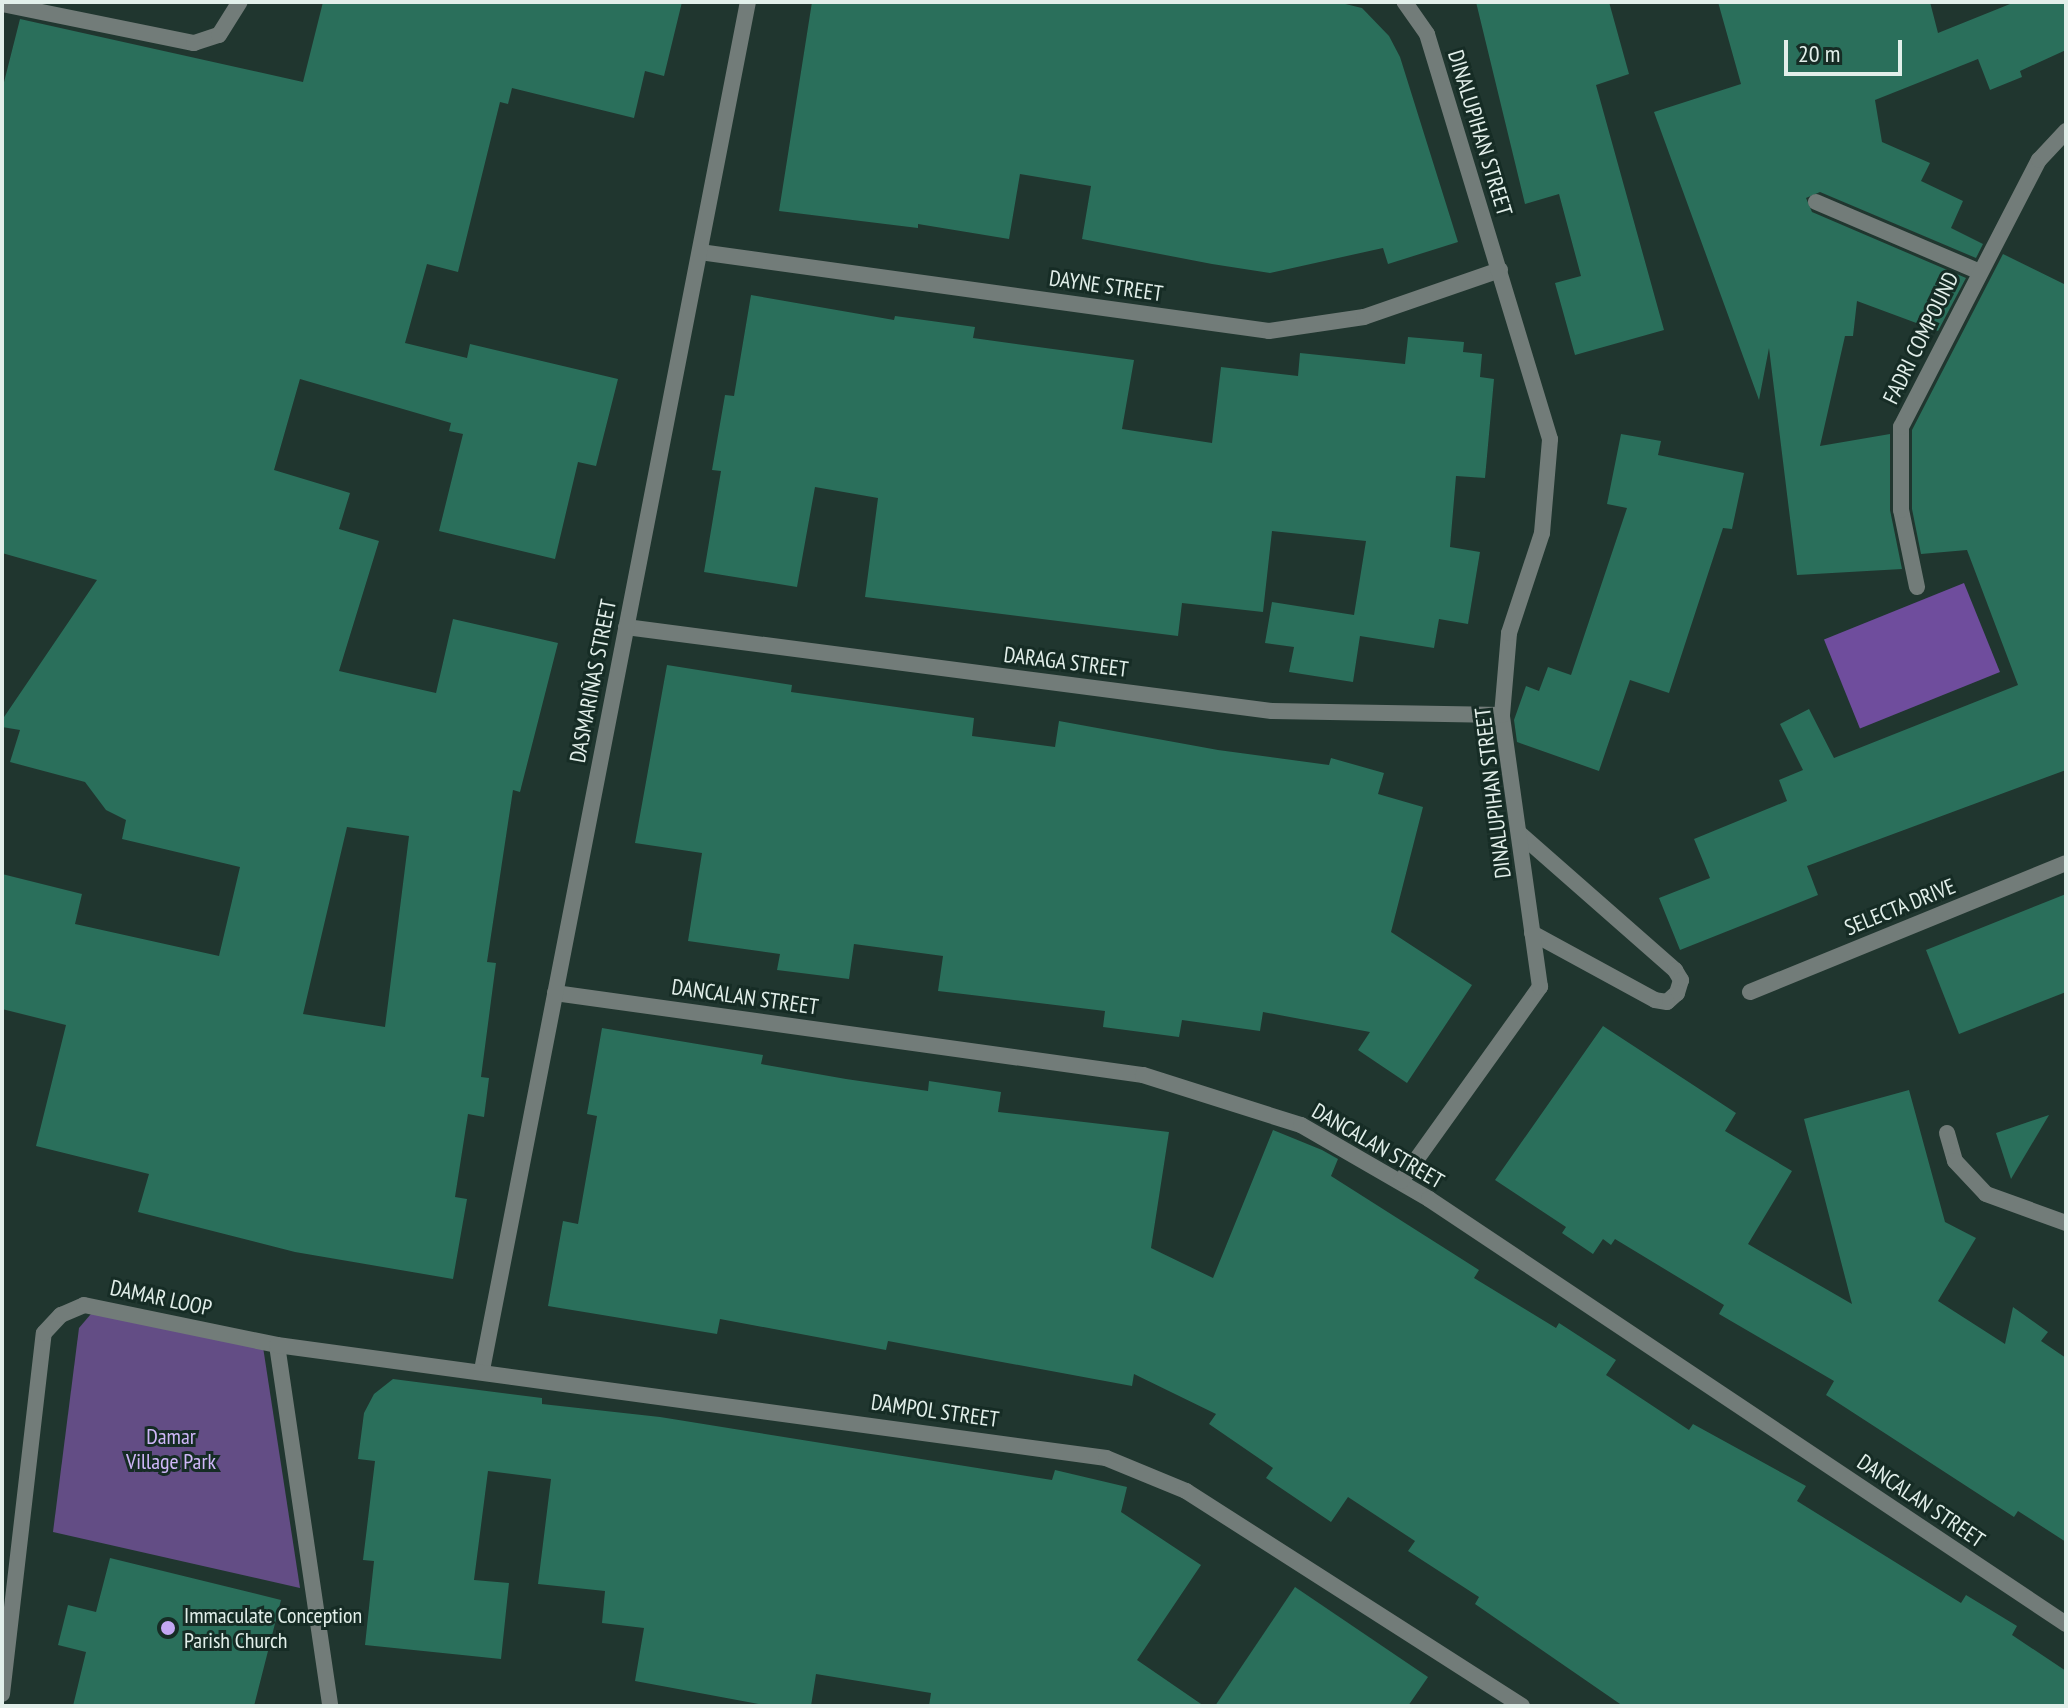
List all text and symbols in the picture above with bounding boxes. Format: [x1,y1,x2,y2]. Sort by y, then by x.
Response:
scale bar [1788,24,1906,74]
text: 20 m [1798,38,1840,69]
street label: DINALUPIHAN STREET [1442,47,1518,219]
street label: DAYNE STREET [1047,265,1165,307]
street label: FADRI COMPOUND [1878,268,1964,408]
street label: DASMARIÑAS STREET [564,597,622,765]
street label: DARAGA STREET [1002,641,1130,683]
street label: DINALUPIHAN STREET [1469,706,1517,880]
street label: SELECTA DRIVE [1841,873,1959,941]
street label: DANCALAN STREET [670,974,820,1020]
street label: DANCALAN STREET [1307,1098,1449,1194]
street label: DAMAR LOOP [108,1274,214,1322]
street label: DAMPOL STREET [869,1389,1001,1433]
park label: Damar Village Park [126,1423,216,1474]
street label: DANCALAN STREET [1852,1449,1990,1553]
place label: Immaculate Conception Parish Church [184,1602,362,1654]
marker: Immaculate Conception Parish Church [159,1619,177,1637]

